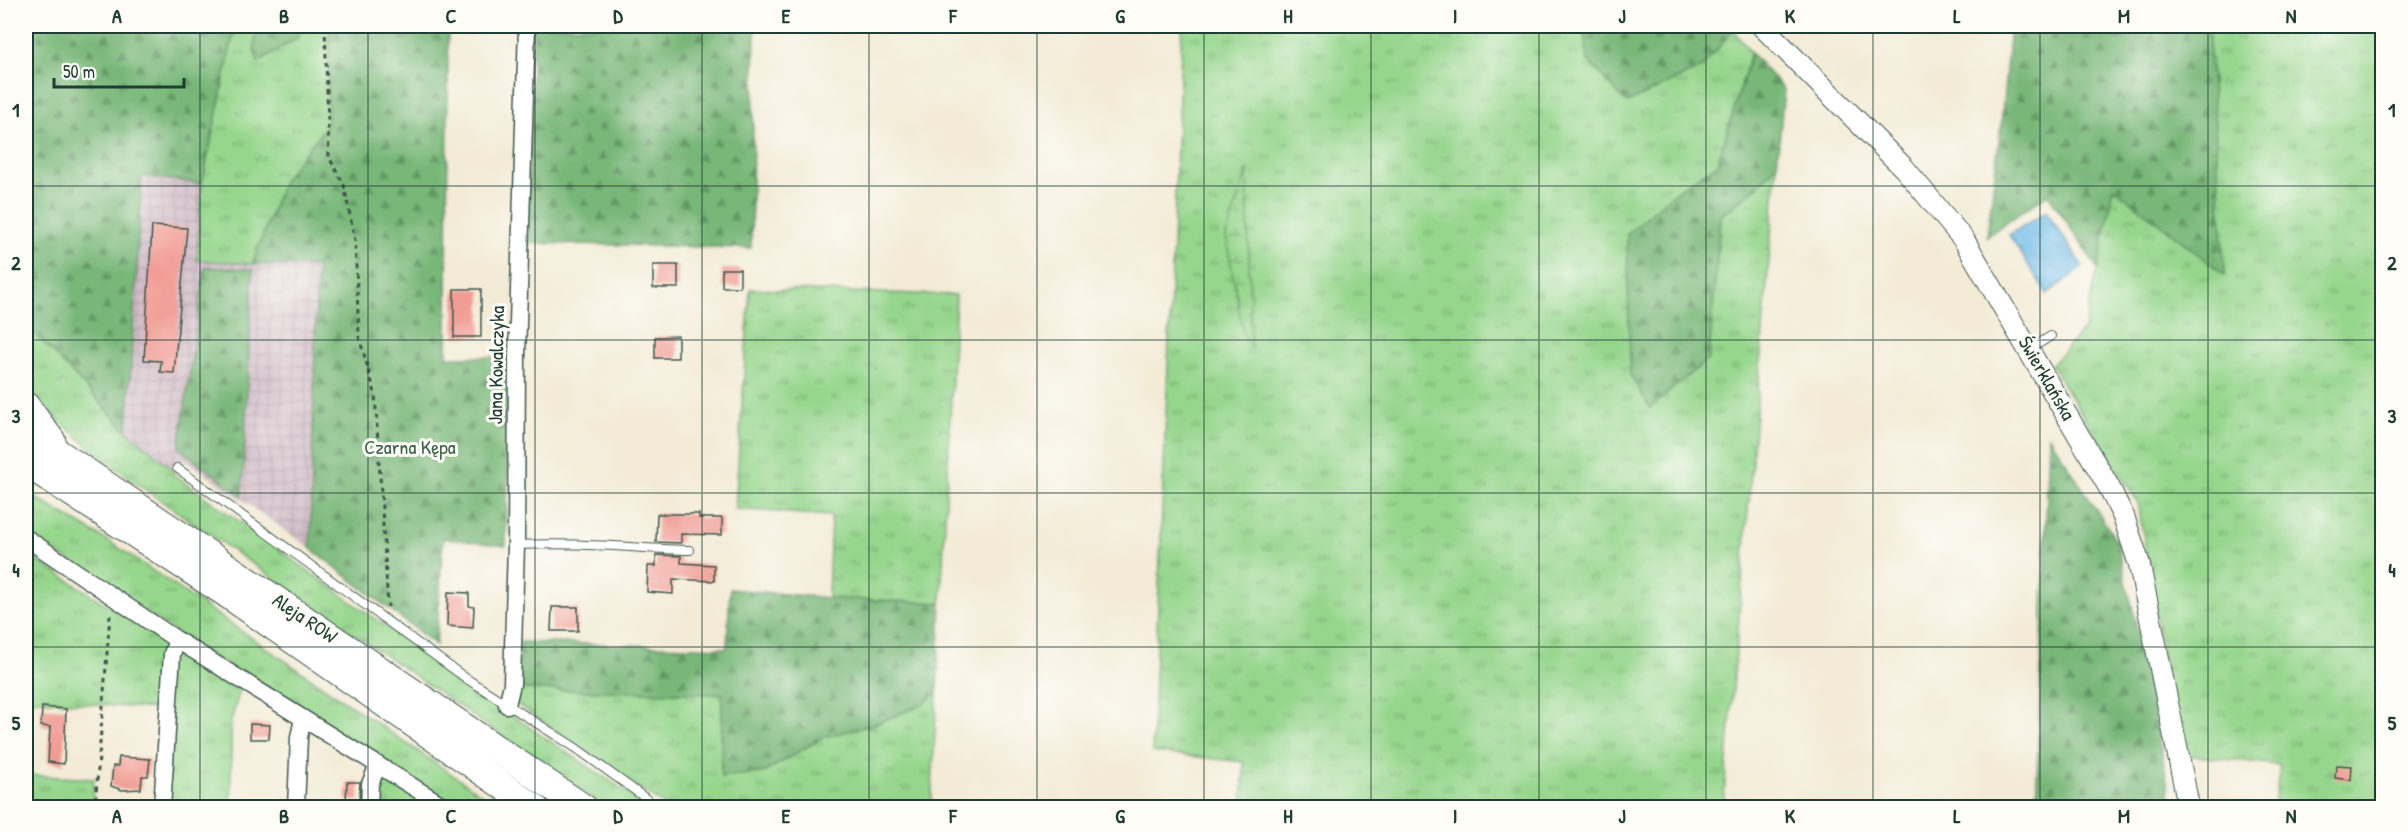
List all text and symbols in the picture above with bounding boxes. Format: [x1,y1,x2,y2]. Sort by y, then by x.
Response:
text: A [112,2,122,29]
text: B [279,2,289,29]
text: C [446,2,457,29]
text: D [613,2,623,29]
text: E [782,2,791,29]
text: F [948,2,958,29]
text: G [1115,2,1125,29]
text: H [1283,2,1293,29]
text: I [1453,2,1457,29]
text: J [1618,2,1626,29]
text: K [1785,2,1796,29]
text: L [1953,2,1961,29]
text: M [2118,2,2130,29]
text: N [2286,2,2297,29]
scale bar [54,51,184,89]
text: 50 m [63,59,95,84]
text: 1 [12,96,20,123]
text: 1 [2388,96,2396,123]
text: 2 [11,249,21,276]
text: 2 [2387,249,2397,276]
street label: Jana Kowalczyka [481,305,510,425]
street label: Świerklańska [2013,331,2082,425]
text: 3 [12,402,21,429]
text: 3 [2388,402,2397,429]
park label: Czarna Kępa [364,433,456,460]
text: 4 [12,556,20,583]
text: 4 [2388,556,2396,583]
street label: Aleja ROW [268,586,344,649]
text: 5 [12,709,21,736]
text: 5 [2388,709,2397,736]
text: A [112,802,122,829]
text: B [279,802,289,829]
text: C [446,802,457,829]
text: D [613,802,623,829]
text: E [782,802,791,829]
text: F [948,802,958,829]
text: G [1115,802,1125,829]
text: H [1283,802,1293,829]
text: I [1453,802,1457,829]
text: J [1618,802,1626,829]
text: K [1785,802,1796,829]
text: L [1953,802,1961,829]
text: M [2118,802,2130,829]
text: N [2286,802,2297,829]

